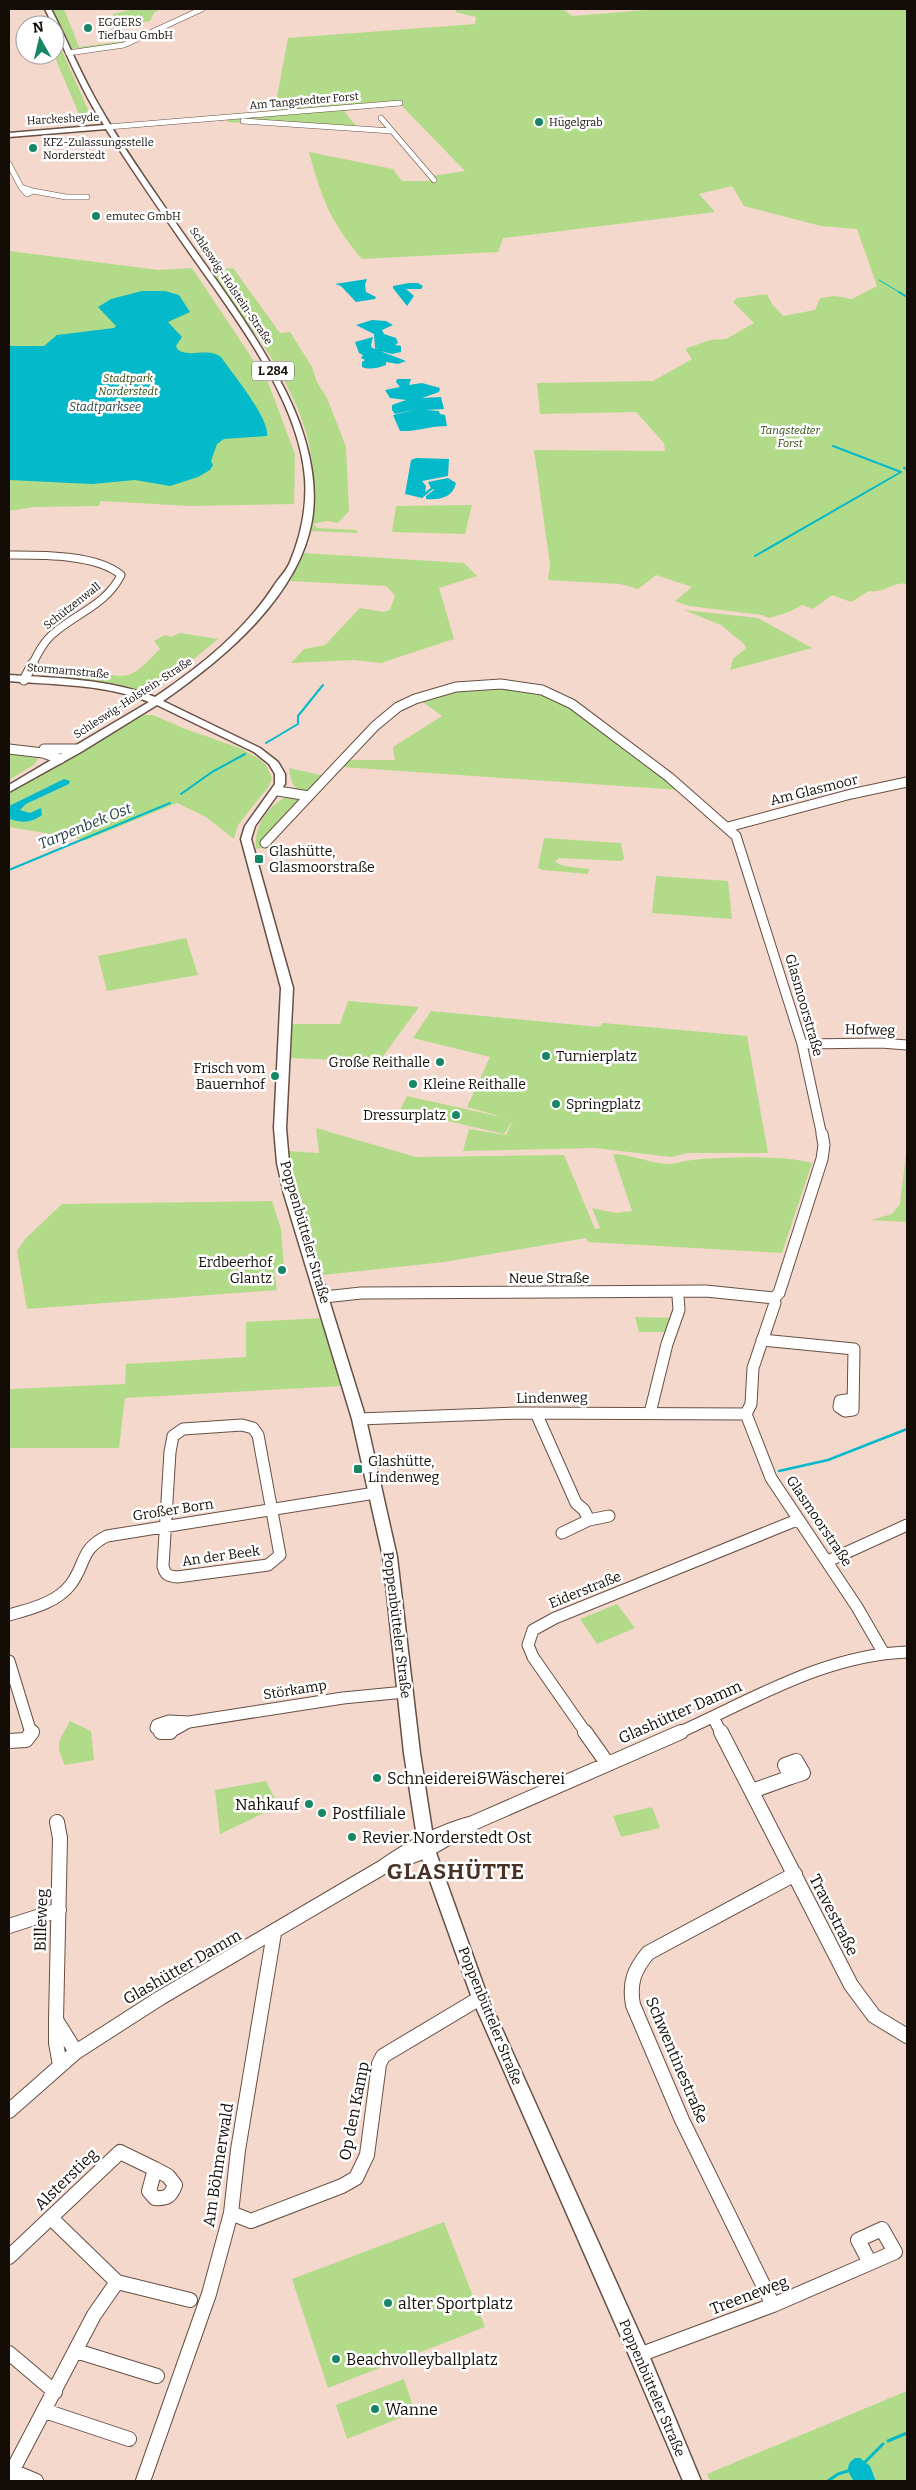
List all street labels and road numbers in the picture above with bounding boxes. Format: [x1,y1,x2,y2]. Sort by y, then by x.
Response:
street label: Am Tangstedter Forst [249,90,359,112]
street label: Harckesheyde [26,111,100,127]
street label: Schleswig-Holstein-Straße [187,225,275,347]
road number: L 284 [252,362,294,381]
street label: Schützenwall [41,580,103,632]
street label: Schleswig-Holstein-Straße [71,655,195,741]
street label: Stormarnstraße [26,661,110,681]
street label: Am Glasmoor [768,771,860,809]
street label: Glasmoorstraße [781,952,827,1058]
street label: Hofweg [845,1021,896,1039]
street label: Poppenbütteler Straße [276,1159,334,1305]
street label: Neue Straße [509,1270,589,1287]
street label: Lindenweg [516,1389,588,1407]
street label: Glasmoorstraße [782,1472,856,1570]
street label: Großer Born [131,1495,215,1525]
street label: An der Beek [181,1542,261,1570]
street label: Poppenbütteler Straße [380,1551,414,1699]
street label: Eiderstraße [546,1568,624,1612]
street label: Glashütter Damm [615,1676,745,1748]
street label: Störkamp [262,1677,328,1703]
street label: Travestraße [805,1871,863,1959]
street label: Billeweg [30,1888,52,1952]
street label: Glashütter Damm [120,1926,244,2008]
street label: Poppenbütteler Straße [454,1944,526,2088]
street label: Schwentinestraße [642,1994,712,2126]
street label: Op den Kamp [335,2060,373,2162]
street label: Am Böhmerwald [199,2101,237,2228]
street label: Alsterstieg [30,2144,102,2214]
street label: Treeneweg [707,2271,791,2319]
street label: Poppenbütteler Straße [615,2317,689,2459]

